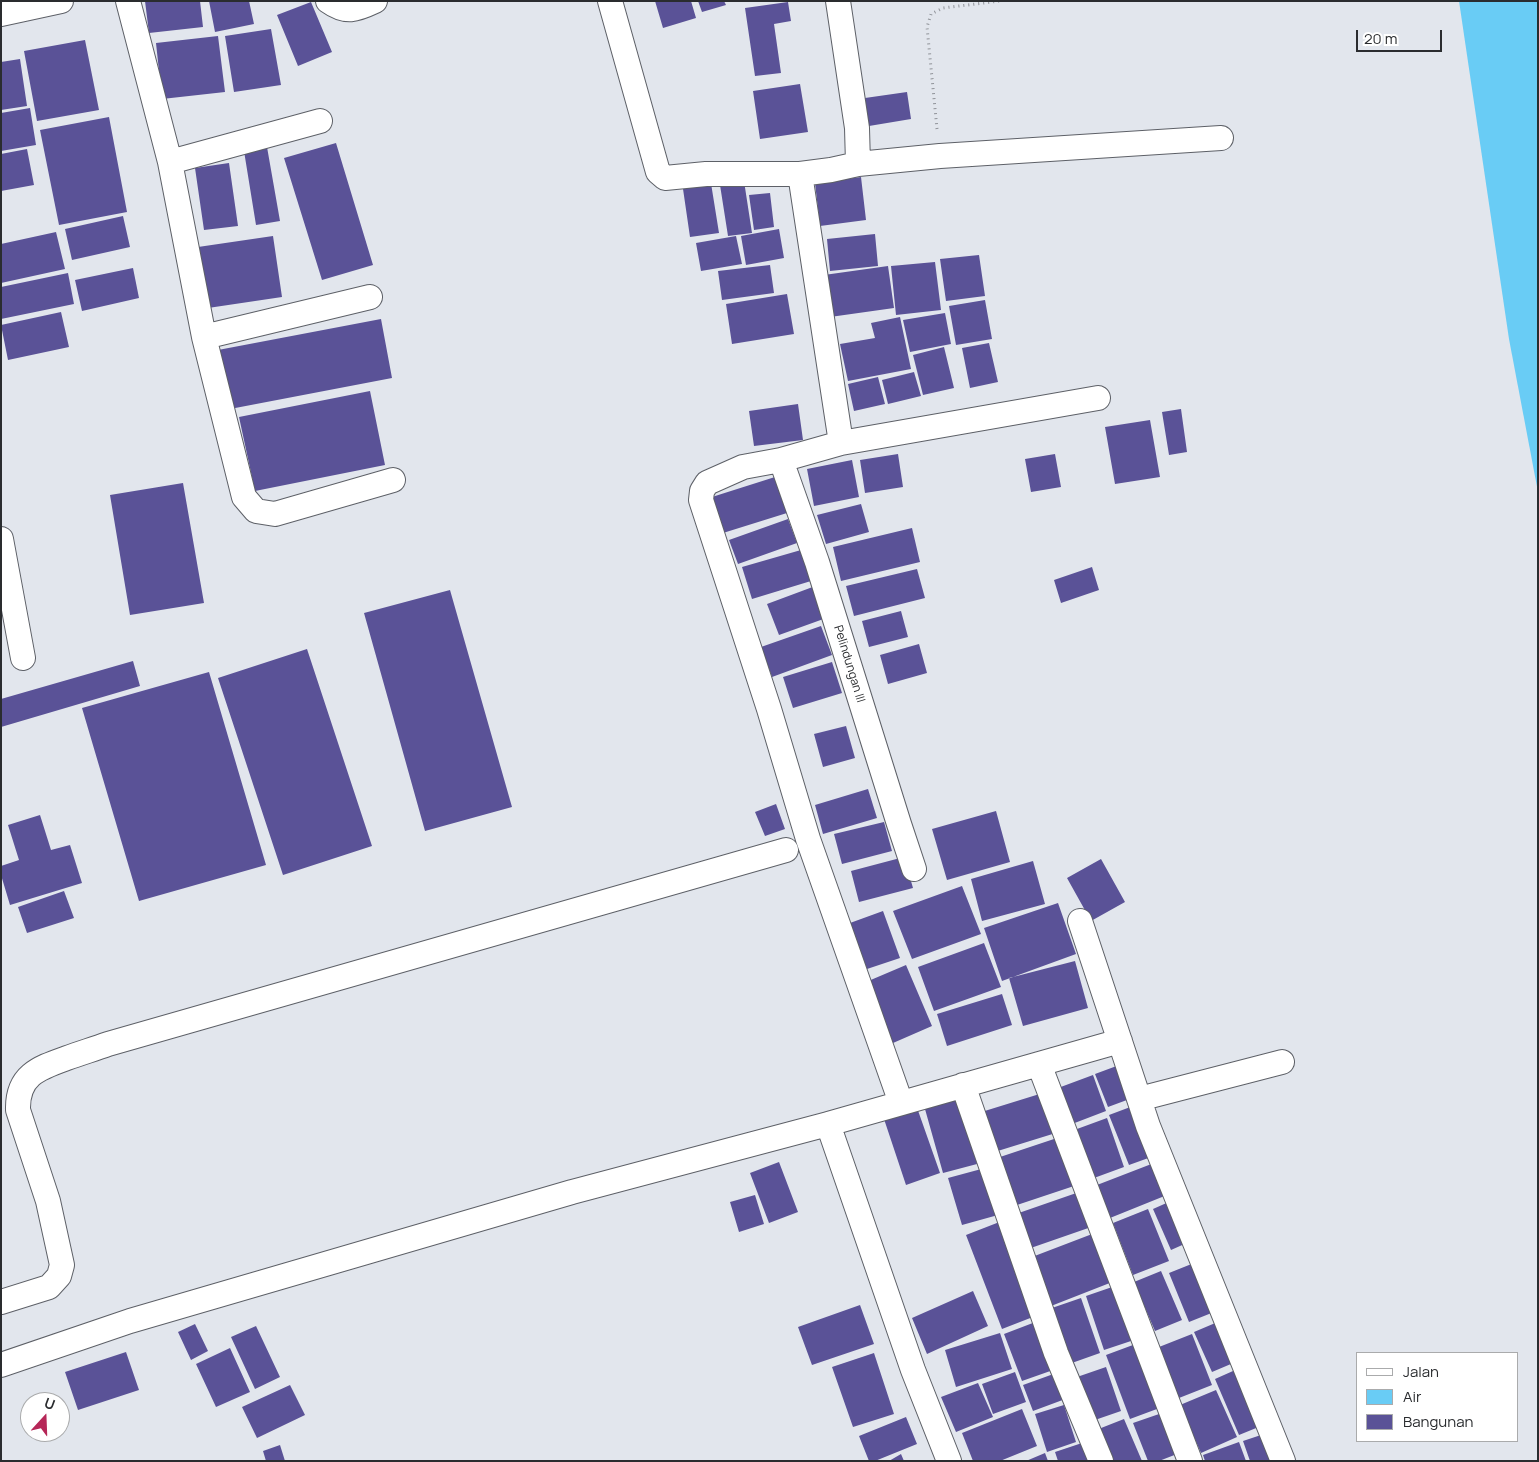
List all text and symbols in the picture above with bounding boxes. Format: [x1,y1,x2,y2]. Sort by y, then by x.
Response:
scale bar [1359,20,1445,52]
text: 20 m [1364,28,1397,49]
street label: Pelindungan III [830,624,868,704]
legend [1356,1352,1519,1442]
text: Jalan [1403,1361,1439,1382]
text: Air [1403,1386,1421,1407]
north arrow [20,1392,70,1442]
text: U [42,1393,58,1414]
text: Bangunan [1403,1411,1473,1432]

